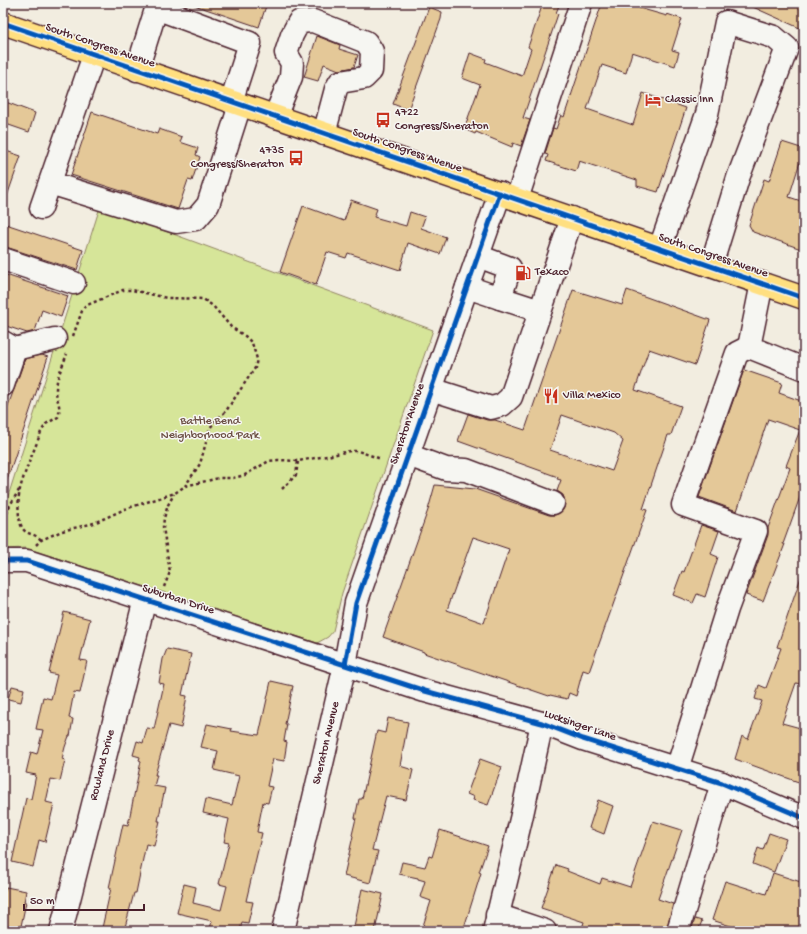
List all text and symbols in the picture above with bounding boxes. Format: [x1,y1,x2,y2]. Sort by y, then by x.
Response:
street label: South Congress Avenue [43,21,157,72]
hotel icon: Classic Inn [644,91,662,109]
place label: Classic Inn [665,93,714,107]
place label: 4722 Congress/Sheraton [395,106,489,134]
bus stop icon: 4722 Congress/Sheraton [374,111,392,129]
street label: South Congress Avenue [350,126,464,177]
place label: 4735 Congress/Sheraton [191,144,284,172]
bus stop icon: 4735 Congress/Sheraton [287,149,305,167]
street label: South Congress Avenue [656,231,770,282]
fuel station icon: Texaco [514,264,532,282]
place label: Texaco [534,266,569,280]
street label: Sheraton Avenue [388,381,429,466]
restaurant icon: Villa Mexico [542,387,560,405]
place label: Villa Mexico [562,389,621,403]
park label: Battle Bend Neighborhood Park [161,415,261,443]
street label: Suburban Drive [140,582,217,619]
street label: Sheraton Avenue [310,699,343,786]
street label: Lucksinger Lane [542,707,619,745]
street label: Rowland Drive [87,727,119,802]
scale bar [24,886,144,912]
text: 50 m [30,895,55,909]

